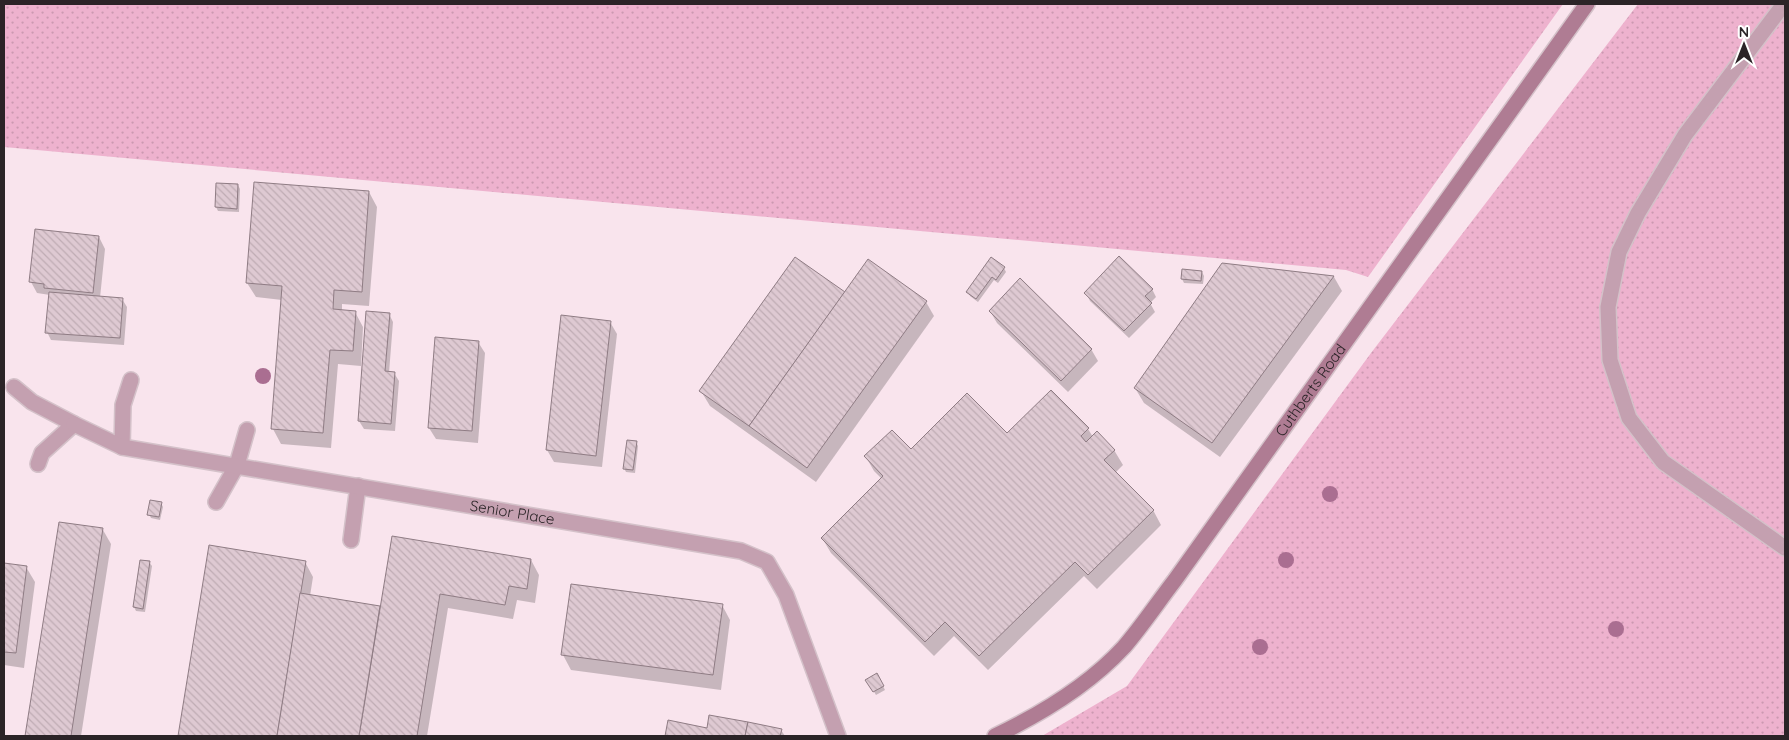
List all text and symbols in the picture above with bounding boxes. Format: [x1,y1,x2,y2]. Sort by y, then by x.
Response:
north arrow [1719,20,1769,70]
text: N [1739,23,1749,41]
street label: Cuthberts Road [1271,340,1350,440]
street label: Senior Place [469,496,556,529]

